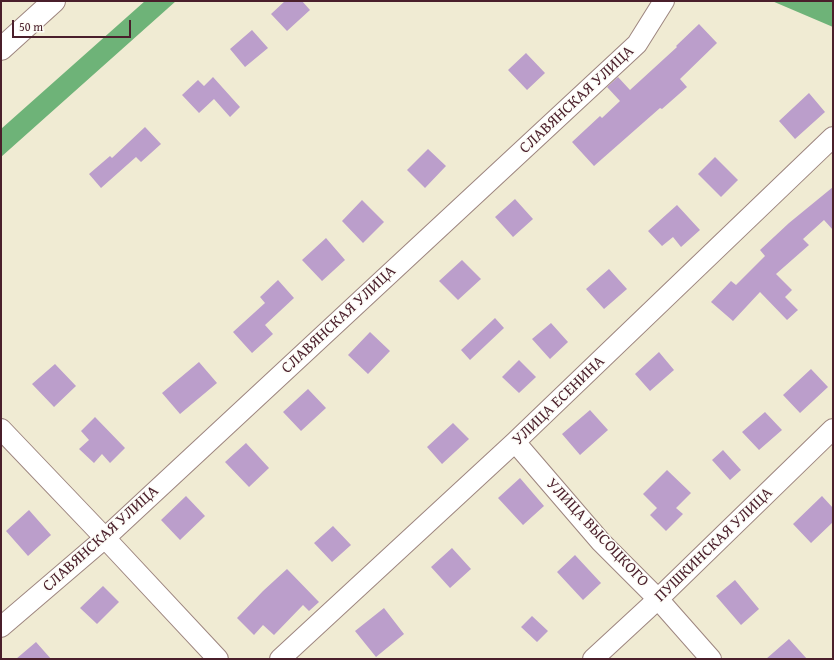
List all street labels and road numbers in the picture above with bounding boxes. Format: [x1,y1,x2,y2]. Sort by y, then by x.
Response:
street label: СЛАВЯНСКАЯ УЛИЦА [516,42,638,158]
street label: СЛАВЯНСКАЯ УЛИЦА [278,262,400,378]
street label: УЛИЦА ЕСЕНИНА [509,352,609,450]
street label: УЛИЦА ВЫСОЦКОГО [542,475,652,591]
street label: СЛАВЯНСКАЯ УЛИЦА [39,482,163,596]
street label: ПУШКИНСКАЯ УЛИЦА [651,484,777,606]

